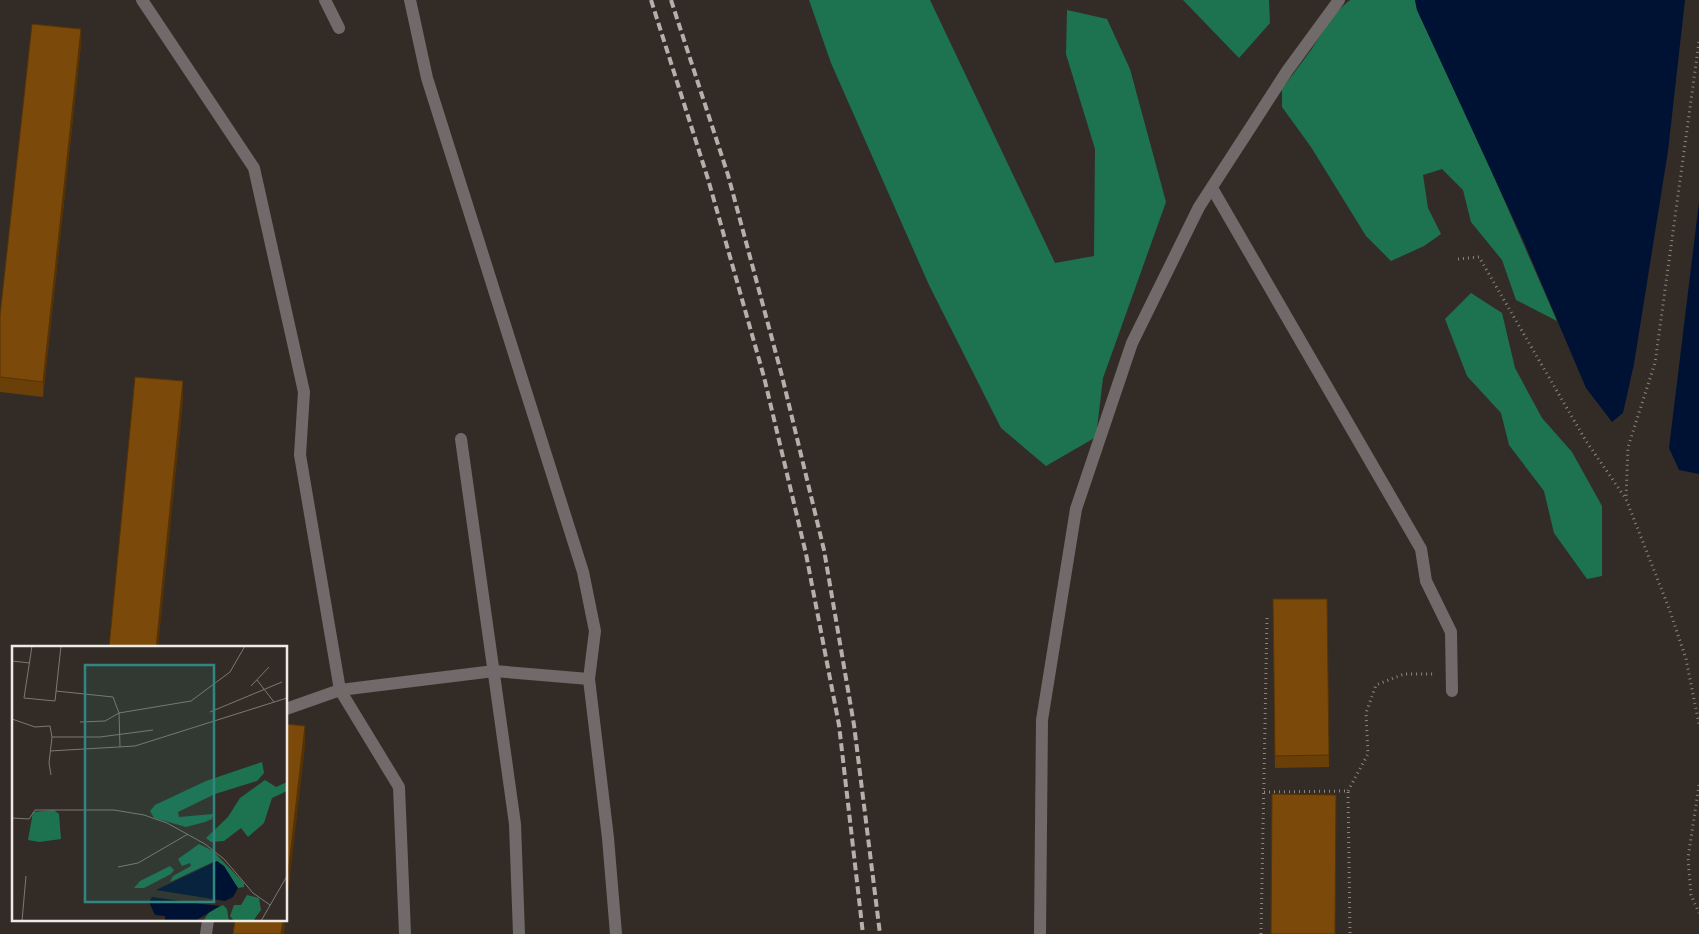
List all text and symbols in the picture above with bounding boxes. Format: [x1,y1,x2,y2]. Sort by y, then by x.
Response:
inset map [12,646,288,922]

